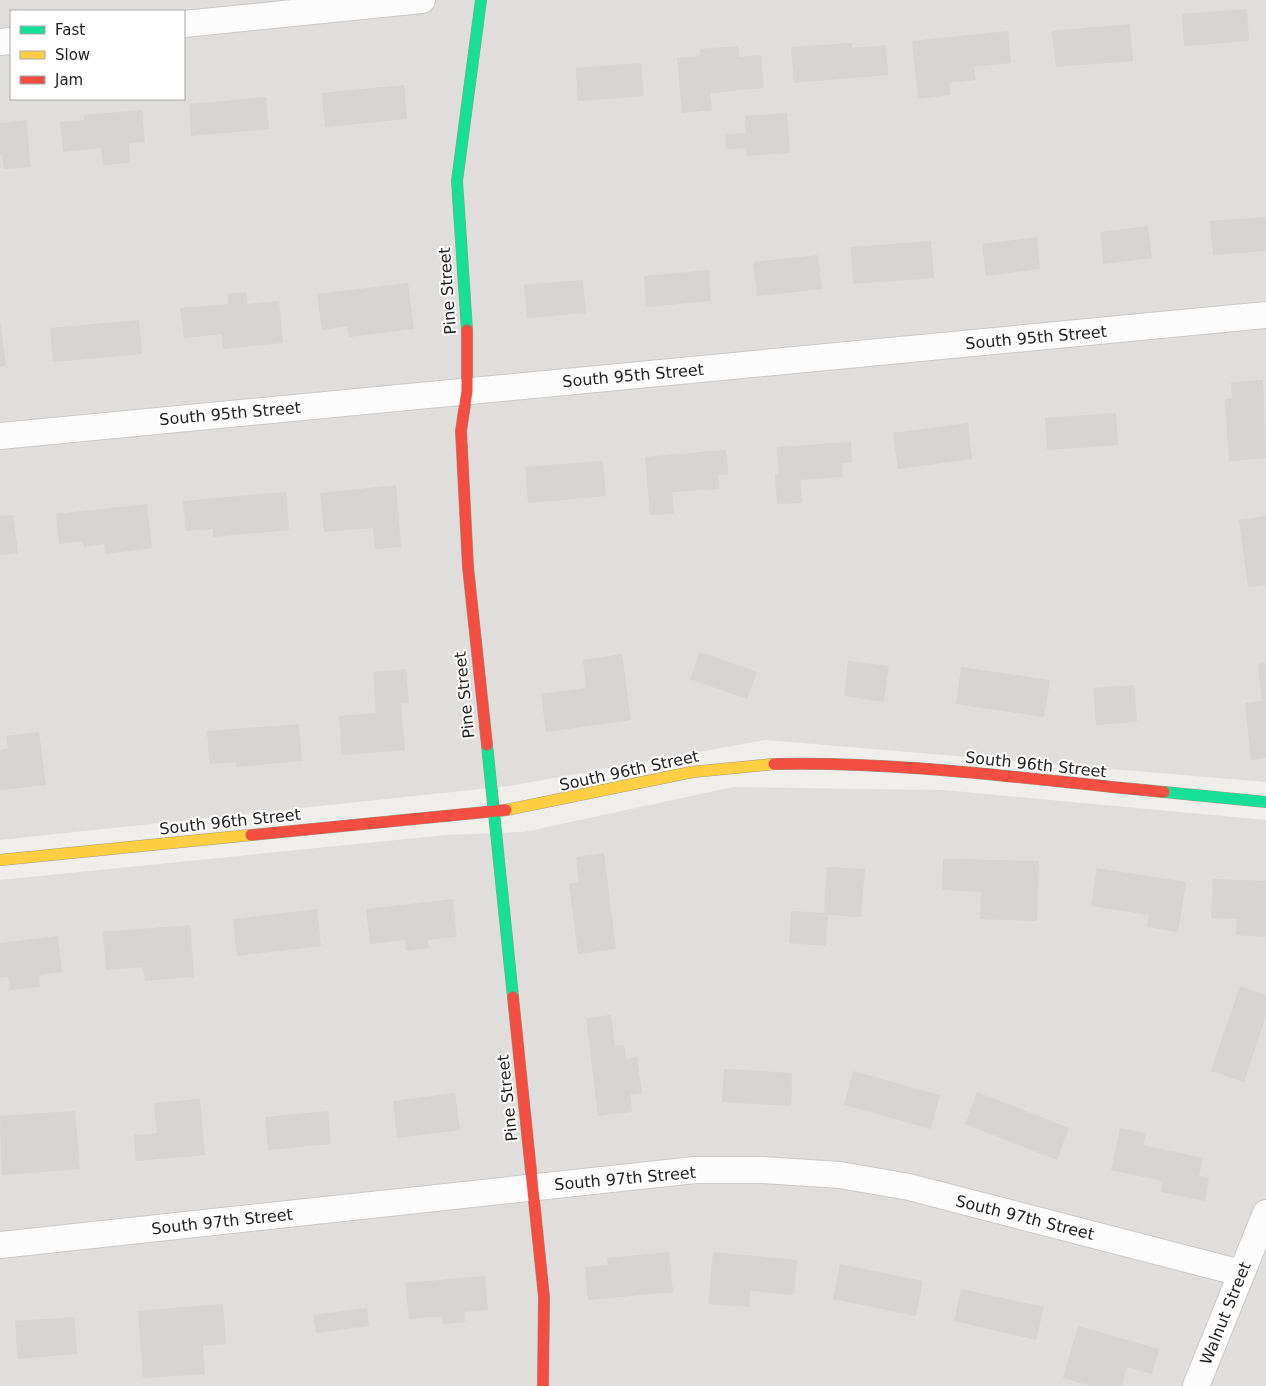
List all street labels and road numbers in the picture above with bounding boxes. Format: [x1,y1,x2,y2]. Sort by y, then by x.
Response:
street label: Pine Street [435,247,460,335]
street label: South 95th Street [964,322,1108,353]
street label: South 95th Street [561,360,705,391]
street label: South 95th Street [158,398,302,429]
street label: Pine Street [450,650,479,739]
street label: South 96th Street [558,746,701,795]
street label: South 96th Street [964,748,1108,781]
street label: South 96th Street [158,805,302,838]
street label: Pine Street [493,1053,522,1142]
street label: South 97th Street [553,1163,697,1194]
street label: South 97th Street [954,1191,1096,1244]
street label: South 97th Street [150,1205,294,1238]
street label: Walnut Street [1196,1259,1255,1367]

